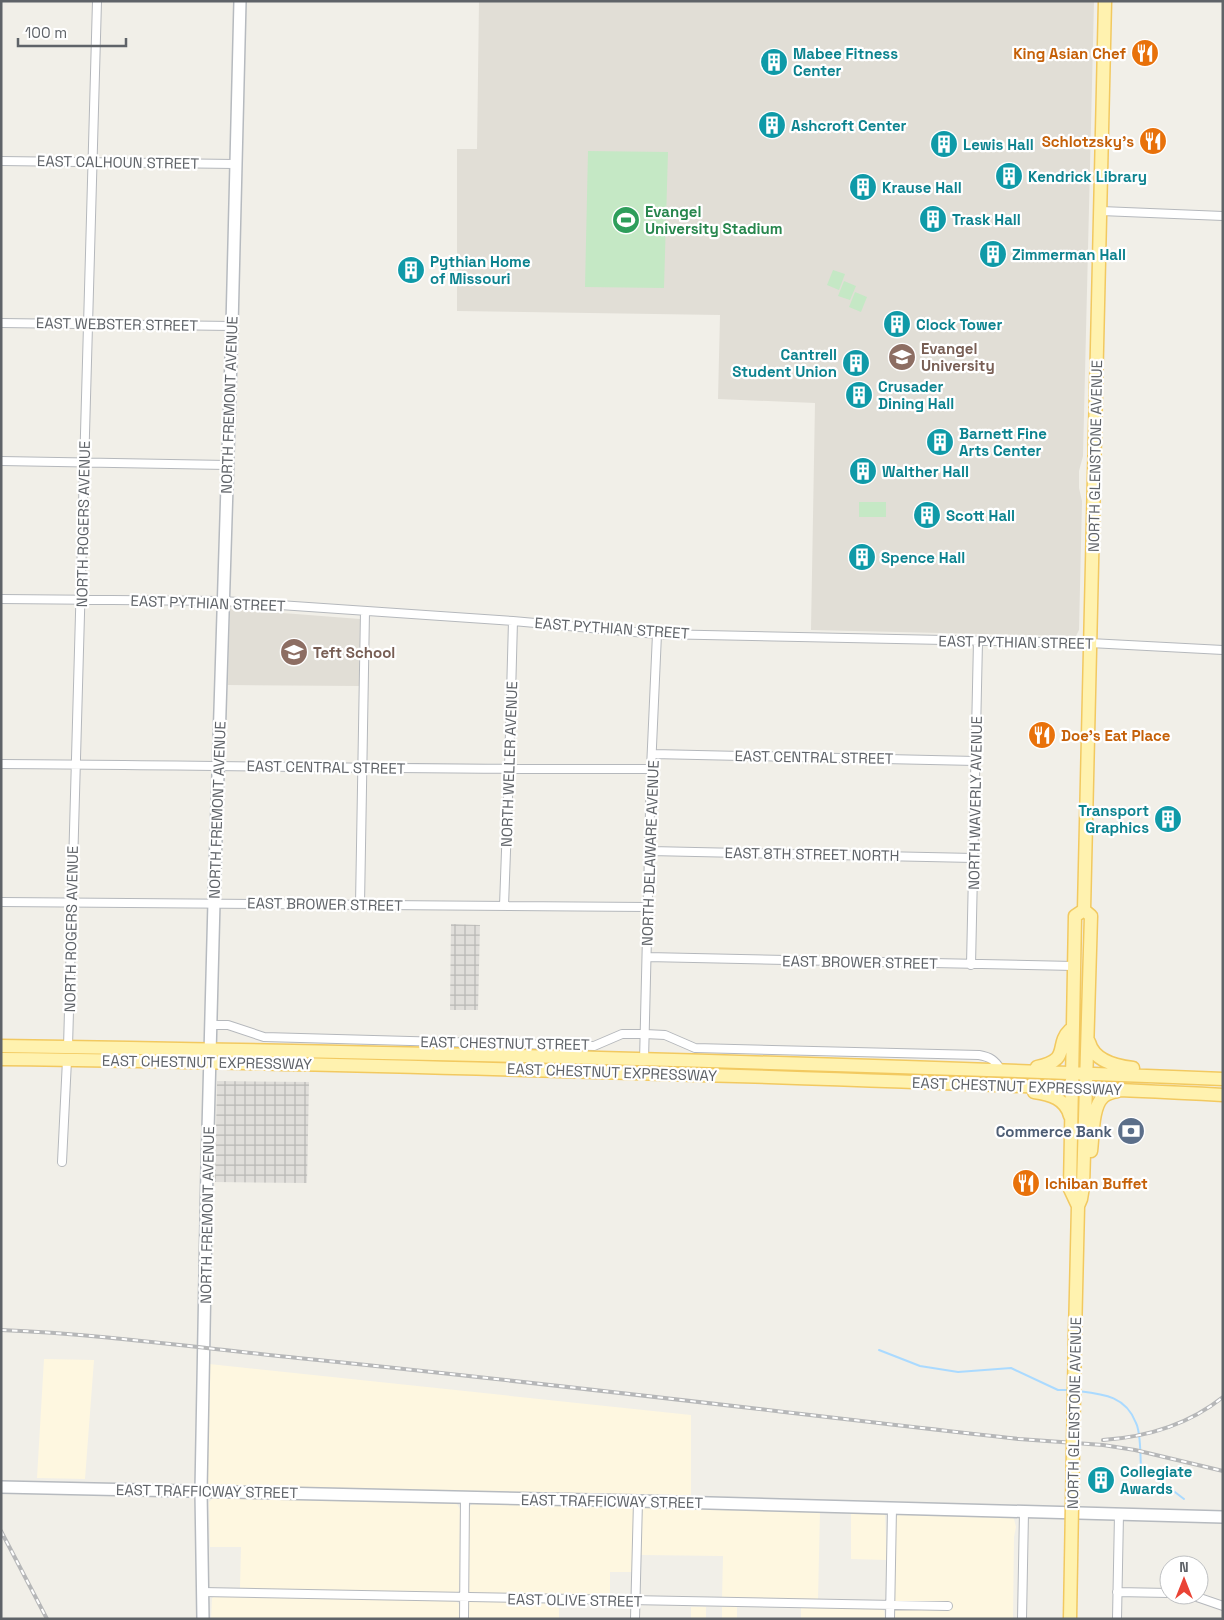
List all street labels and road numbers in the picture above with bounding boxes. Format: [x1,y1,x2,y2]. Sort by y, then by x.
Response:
street label: EAST CALHOUN STREET [37,151,200,173]
street label: EAST WEBSTER STREET [36,313,198,335]
street label: NORTH FREMONT AVENUE [216,316,242,494]
street label: NORTH GLENSTONE AVENUE [1084,360,1106,552]
street label: NORTH ROGERS AVENUE [72,440,94,608]
street label: EAST PYTHIAN STREET [130,591,286,615]
street label: EAST PYTHIAN STREET [534,613,690,643]
street label: EAST PYTHIAN STREET [938,631,1094,653]
street label: NORTH WELLER AVENUE [497,681,521,847]
street label: NORTH WAVERLY AVENUE [964,716,986,890]
street label: NORTH FREMONT AVENUE [204,721,230,899]
street label: EAST CENTRAL STREET [734,746,894,768]
street label: EAST CENTRAL STREET [246,756,406,778]
street label: NORTH DELAWARE AVENUE [637,760,663,946]
street label: EAST 8TH STREET NORTH [724,843,900,865]
street label: NORTH ROGERS AVENUE [60,845,82,1013]
street label: EAST BROWER STREET [247,893,403,915]
street label: EAST BROWER STREET [782,951,938,973]
street label: EAST CHESTNUT STREET [420,1032,590,1054]
street label: EAST CHESTNUT EXPRESSWAY [102,1051,312,1073]
street label: EAST CHESTNUT EXPRESSWAY [507,1059,717,1085]
street label: EAST CHESTNUT EXPRESSWAY [912,1073,1122,1099]
street label: NORTH FREMONT AVENUE [196,1126,218,1304]
street label: NORTH GLENSTONE AVENUE [1063,1317,1085,1509]
street label: EAST TRAFFICWAY STREET [116,1480,298,1502]
street label: EAST TRAFFICWAY STREET [521,1490,703,1512]
street label: EAST OLIVE STREET [507,1589,643,1611]

